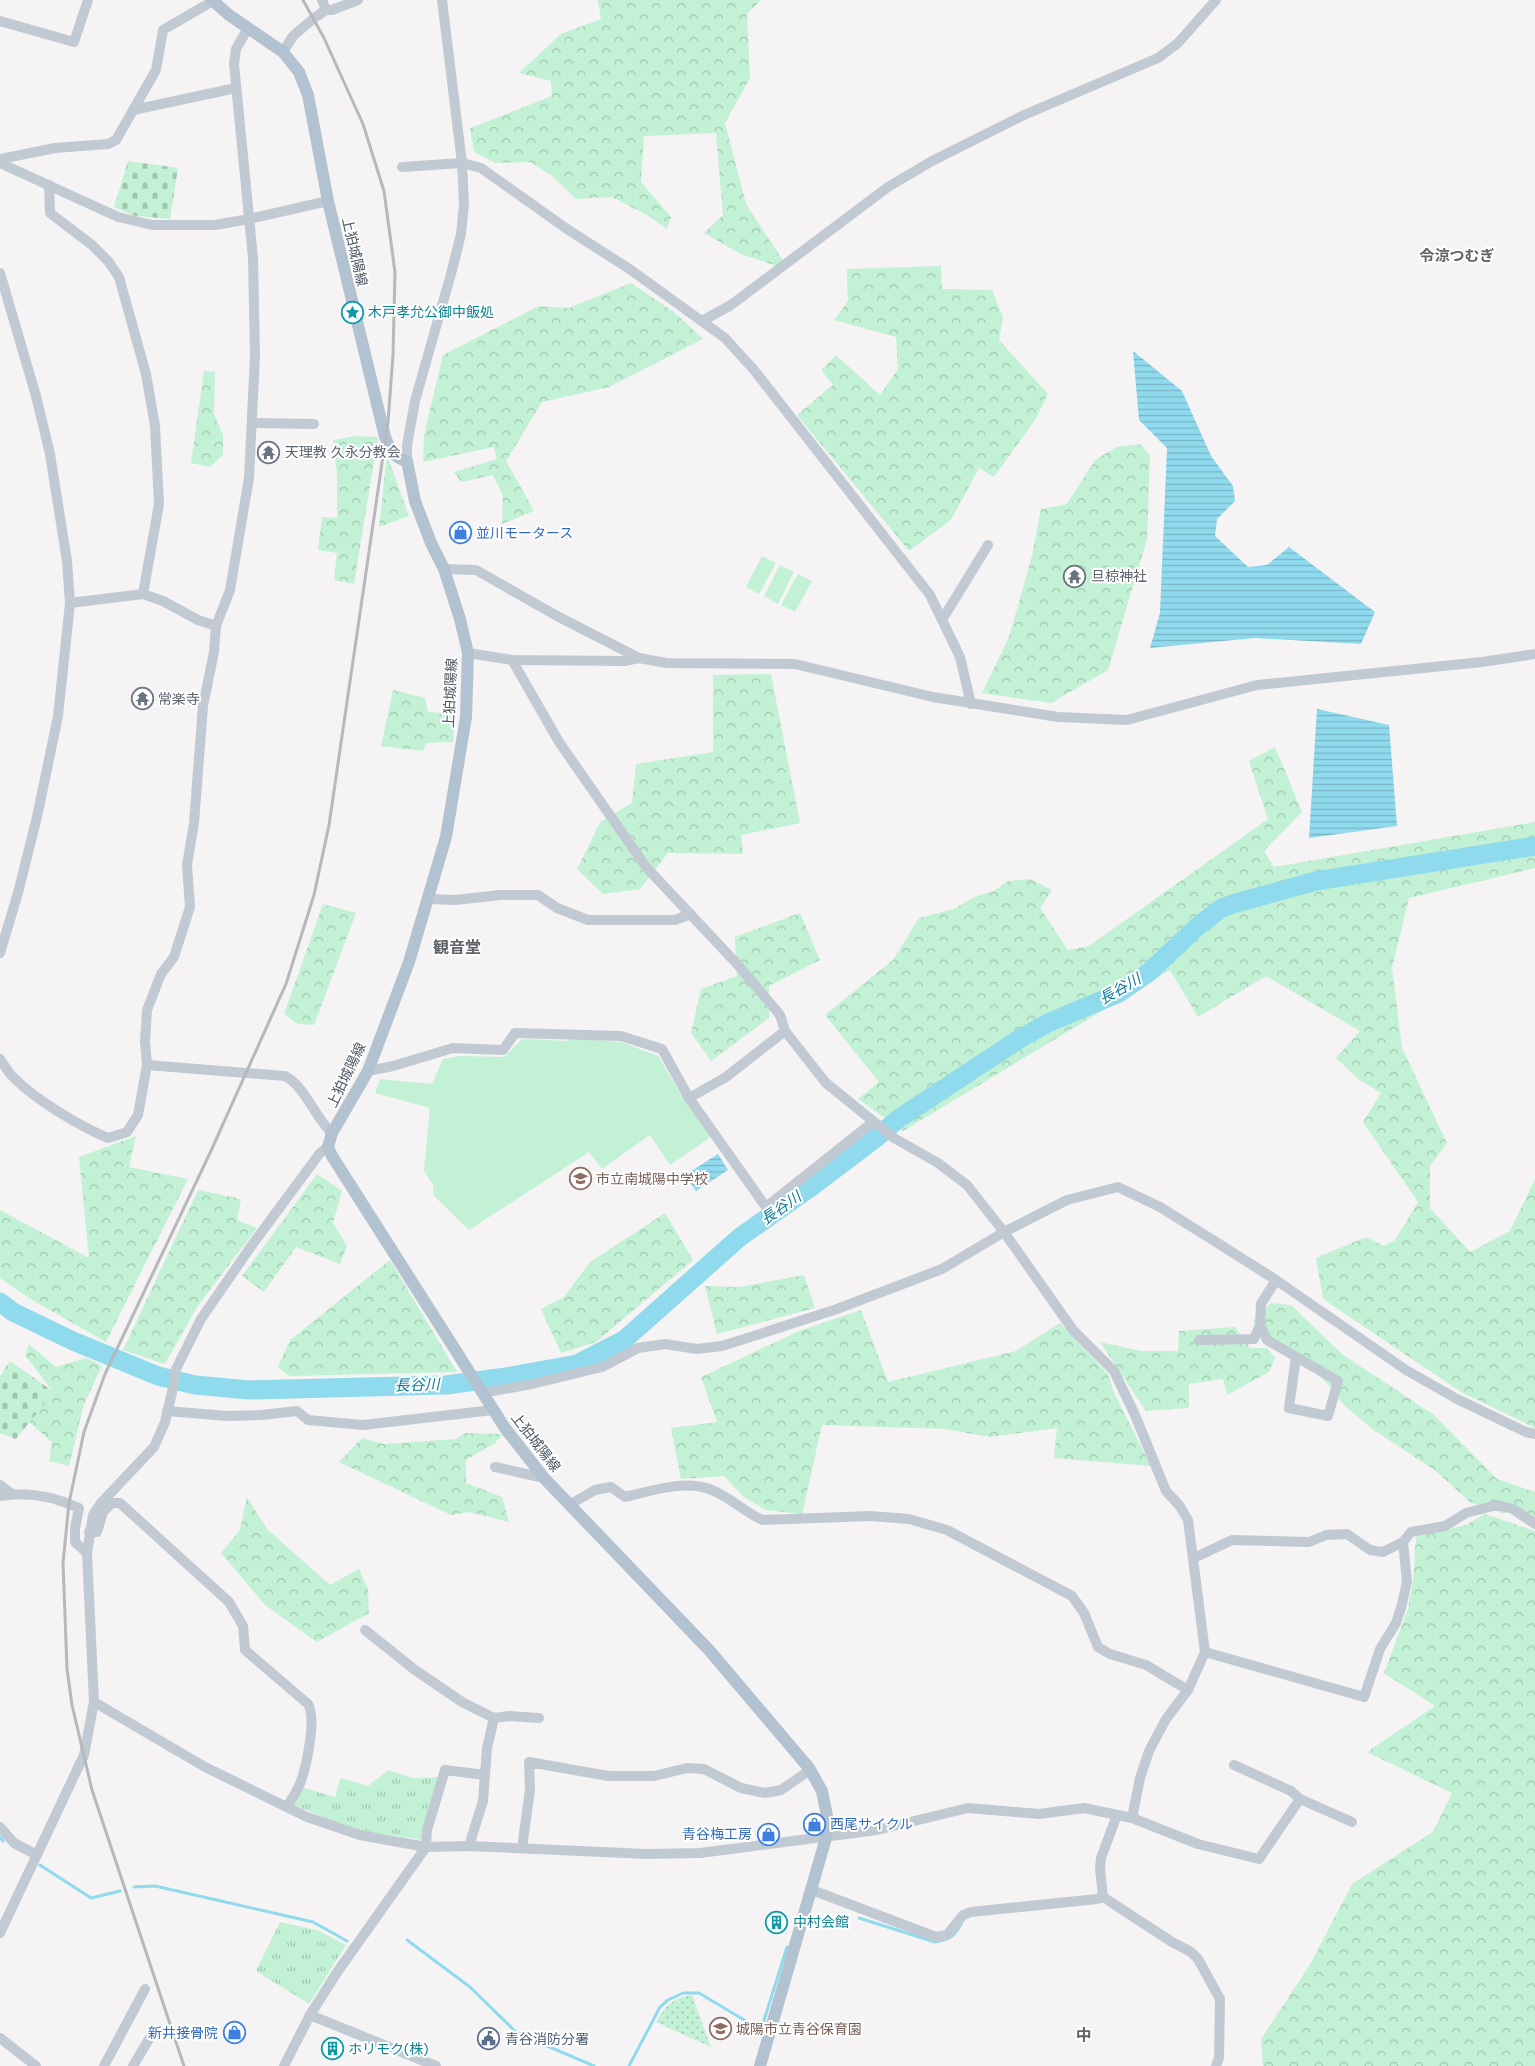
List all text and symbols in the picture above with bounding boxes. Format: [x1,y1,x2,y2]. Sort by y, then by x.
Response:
street label: 上狛城陽線 [338,216,372,288]
district label: 令涼つむぎ [1419,246,1495,266]
place icon: 木戸孝允公御中飯処 [340,300,364,324]
place label: 木戸孝允公御中飯処 [368,303,494,321]
temple icon: 天理教 久永分教会 [257,440,281,464]
place label: 天理教 久永分教会 [285,443,401,461]
shop icon: 並川モータース [448,521,472,545]
place label: 並川モータース [476,524,573,542]
temple icon: 旦椋神社 [1063,564,1087,588]
place label: 旦椋神社 [1091,567,1147,585]
street label: 上狛城陽線 [439,658,461,728]
temple icon: 常楽寺 [130,687,154,711]
place label: 常楽寺 [158,690,200,708]
district label: 観音堂 [433,937,481,958]
water label: 長谷川 [1096,968,1146,1009]
street label: 上狛城陽線 [323,1040,369,1110]
school or university icon: 市立南城陽中学校 [568,1167,592,1191]
place label: 市立南城陽中学校 [596,1170,708,1188]
water label: 長谷川 [757,1186,807,1229]
water label: 長谷川 [394,1374,442,1396]
street label: 上狛城陽線 [507,1409,565,1475]
shop icon: 西尾サイクル [802,1812,826,1836]
place label: 西尾サイクル [830,1815,913,1833]
shop icon: 青谷梅工房 [756,1822,780,1846]
place label: 青谷梅工房 [682,1825,752,1843]
building icon: 中村会館 [765,1910,789,1934]
place label: 中村会館 [793,1913,849,1931]
school or university icon: 城陽市立青谷保育園 [708,2017,732,2041]
place label: 城陽市立青谷保育園 [736,2020,862,2038]
shop icon: 新井接骨院 [222,2021,246,2045]
place label: 新井接骨院 [148,2024,218,2042]
district label: 中 [1076,2025,1092,2046]
public building icon: 青谷消防分署 [477,2027,501,2051]
place label: 青谷消防分署 [505,2030,589,2048]
building icon: ホリモク(株) [320,2037,344,2061]
place label: ホリモク(株) [348,2040,428,2058]

